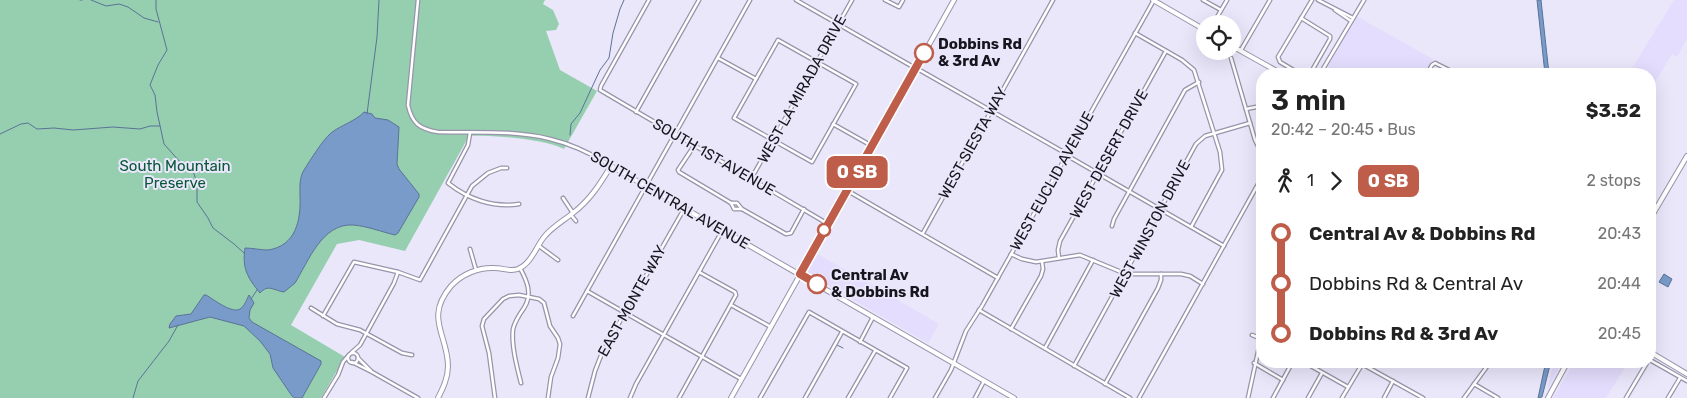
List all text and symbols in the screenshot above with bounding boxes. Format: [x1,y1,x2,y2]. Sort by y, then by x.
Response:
street label: WEST LA MIRADA DRIVE [754,12,850,166]
map controls [1196,15,1241,60]
button: locate [1196,15,1241,60]
place label: Dobbins Rd & 3rd Av [938,35,1022,70]
marker: Dobbins Rd & 3rd Av [914,43,934,63]
street label: WEST SIESTA WAY [935,84,1011,202]
text: 3 min [1271,84,1346,117]
street label: WEST DESERT DRIVE [1066,86,1152,222]
text: $3.52 [1586,99,1641,122]
street label: WEST EUCLID AVENUE [1006,108,1098,254]
street label: SOUTH 1ST AVENUE [650,115,778,199]
text: 20:42 – 20:45 · Bus [1271,120,1416,139]
street label: SOUTH CENTRAL AVENUE [587,147,753,253]
line badge: 0 SB [822,156,892,188]
park label: South Mountain Preserve [119,157,231,192]
street label: WEST WINSTON DRIVE [1106,157,1194,301]
text: 0 SB [837,161,877,183]
icon: walk [1271,167,1299,195]
icon: forward [1322,167,1350,195]
text: 0 SB [1368,170,1409,192]
text: 1 [1307,171,1314,190]
text: 2 stops [1586,171,1641,190]
text: Central Av & Dobbins Rd [1309,222,1536,245]
unlabelled marker [817,223,831,237]
text: 20:43 [1598,224,1641,243]
street label: EAST MONTE WAY [594,242,670,360]
place label: Central Av & Dobbins Rd [831,266,929,301]
text: Dobbins Rd & Central Av [1309,272,1523,295]
marker: Central Av & Dobbins Rd [807,274,827,294]
text: 20:44 [1597,274,1641,293]
text: Dobbins Rd & 3rd Av [1309,322,1498,345]
text: 20:45 [1598,324,1641,343]

